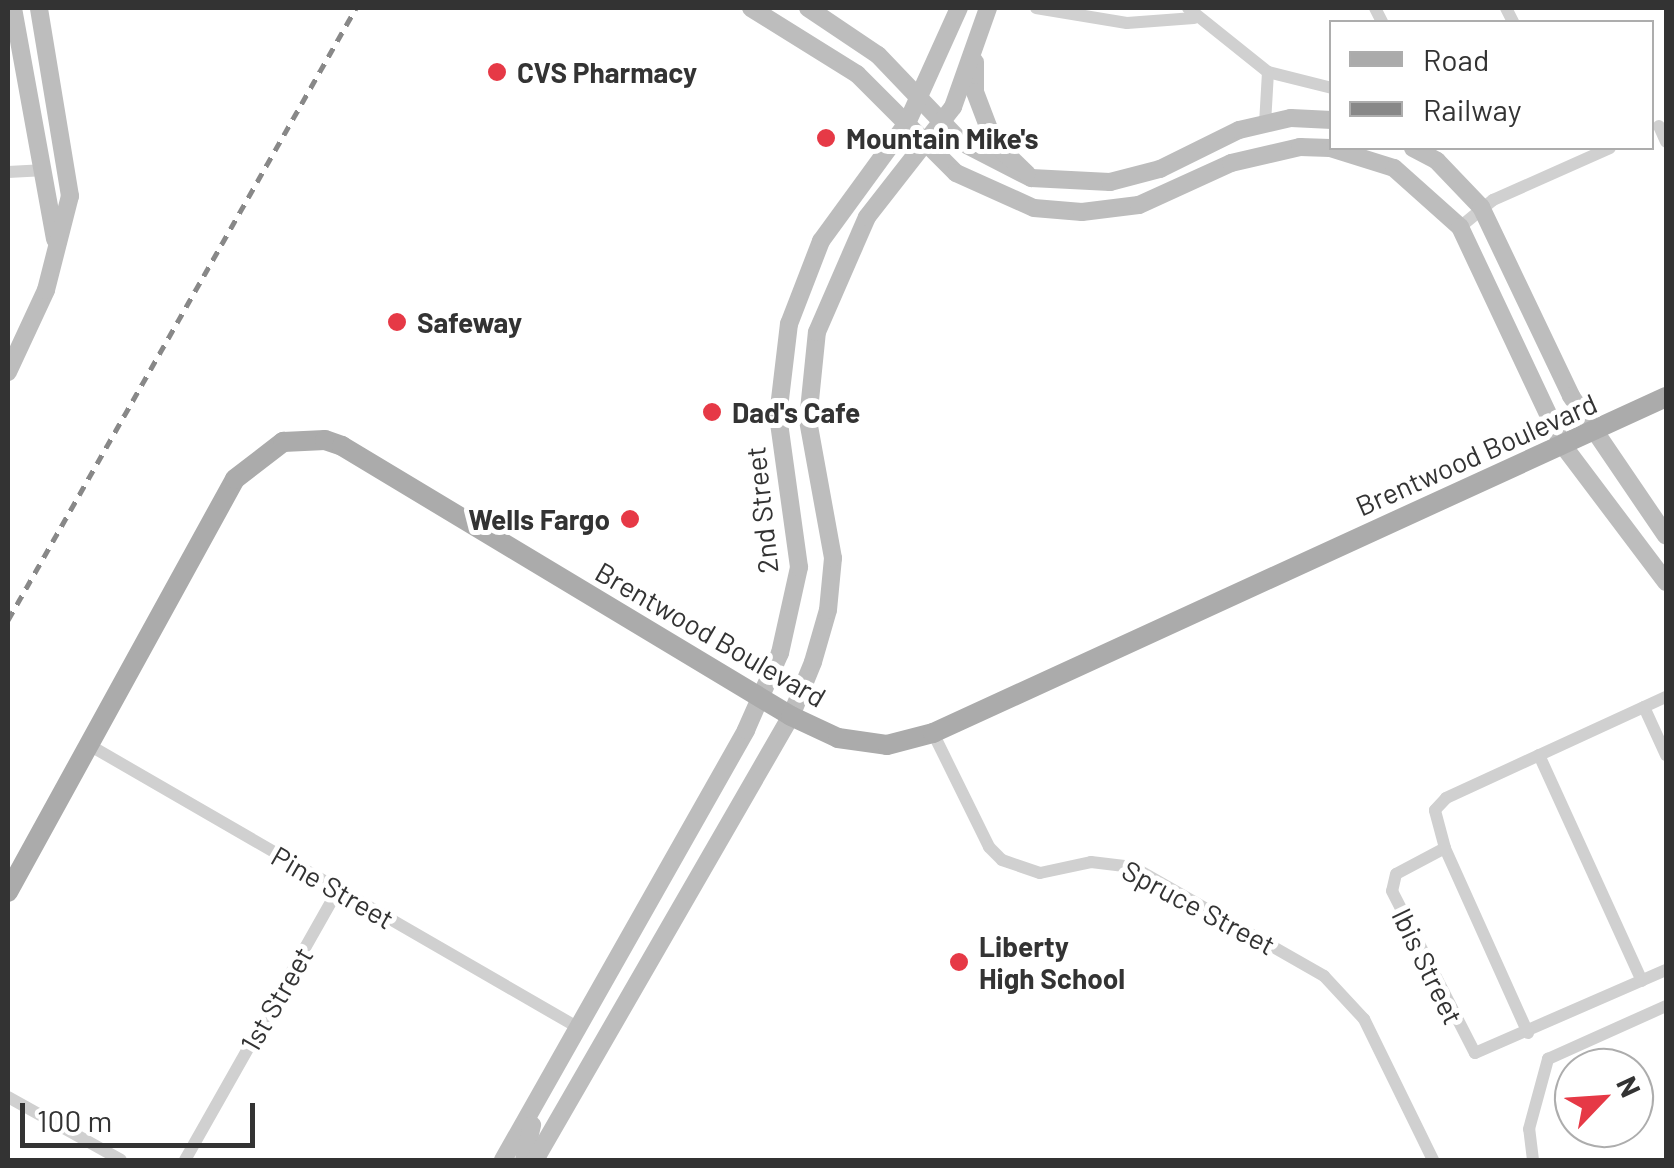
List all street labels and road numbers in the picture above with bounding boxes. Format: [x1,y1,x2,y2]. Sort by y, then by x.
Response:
street label: Brentwood Boulevard [1350,386,1602,522]
street label: 2nd Street [738,445,784,575]
street label: Brentwood Boulevard [590,554,832,714]
street label: Pine Street [266,839,400,935]
street label: Spruce Street [1117,853,1281,961]
street label: Ibis Street [1385,902,1471,1030]
street label: 1st Street [233,941,319,1057]

